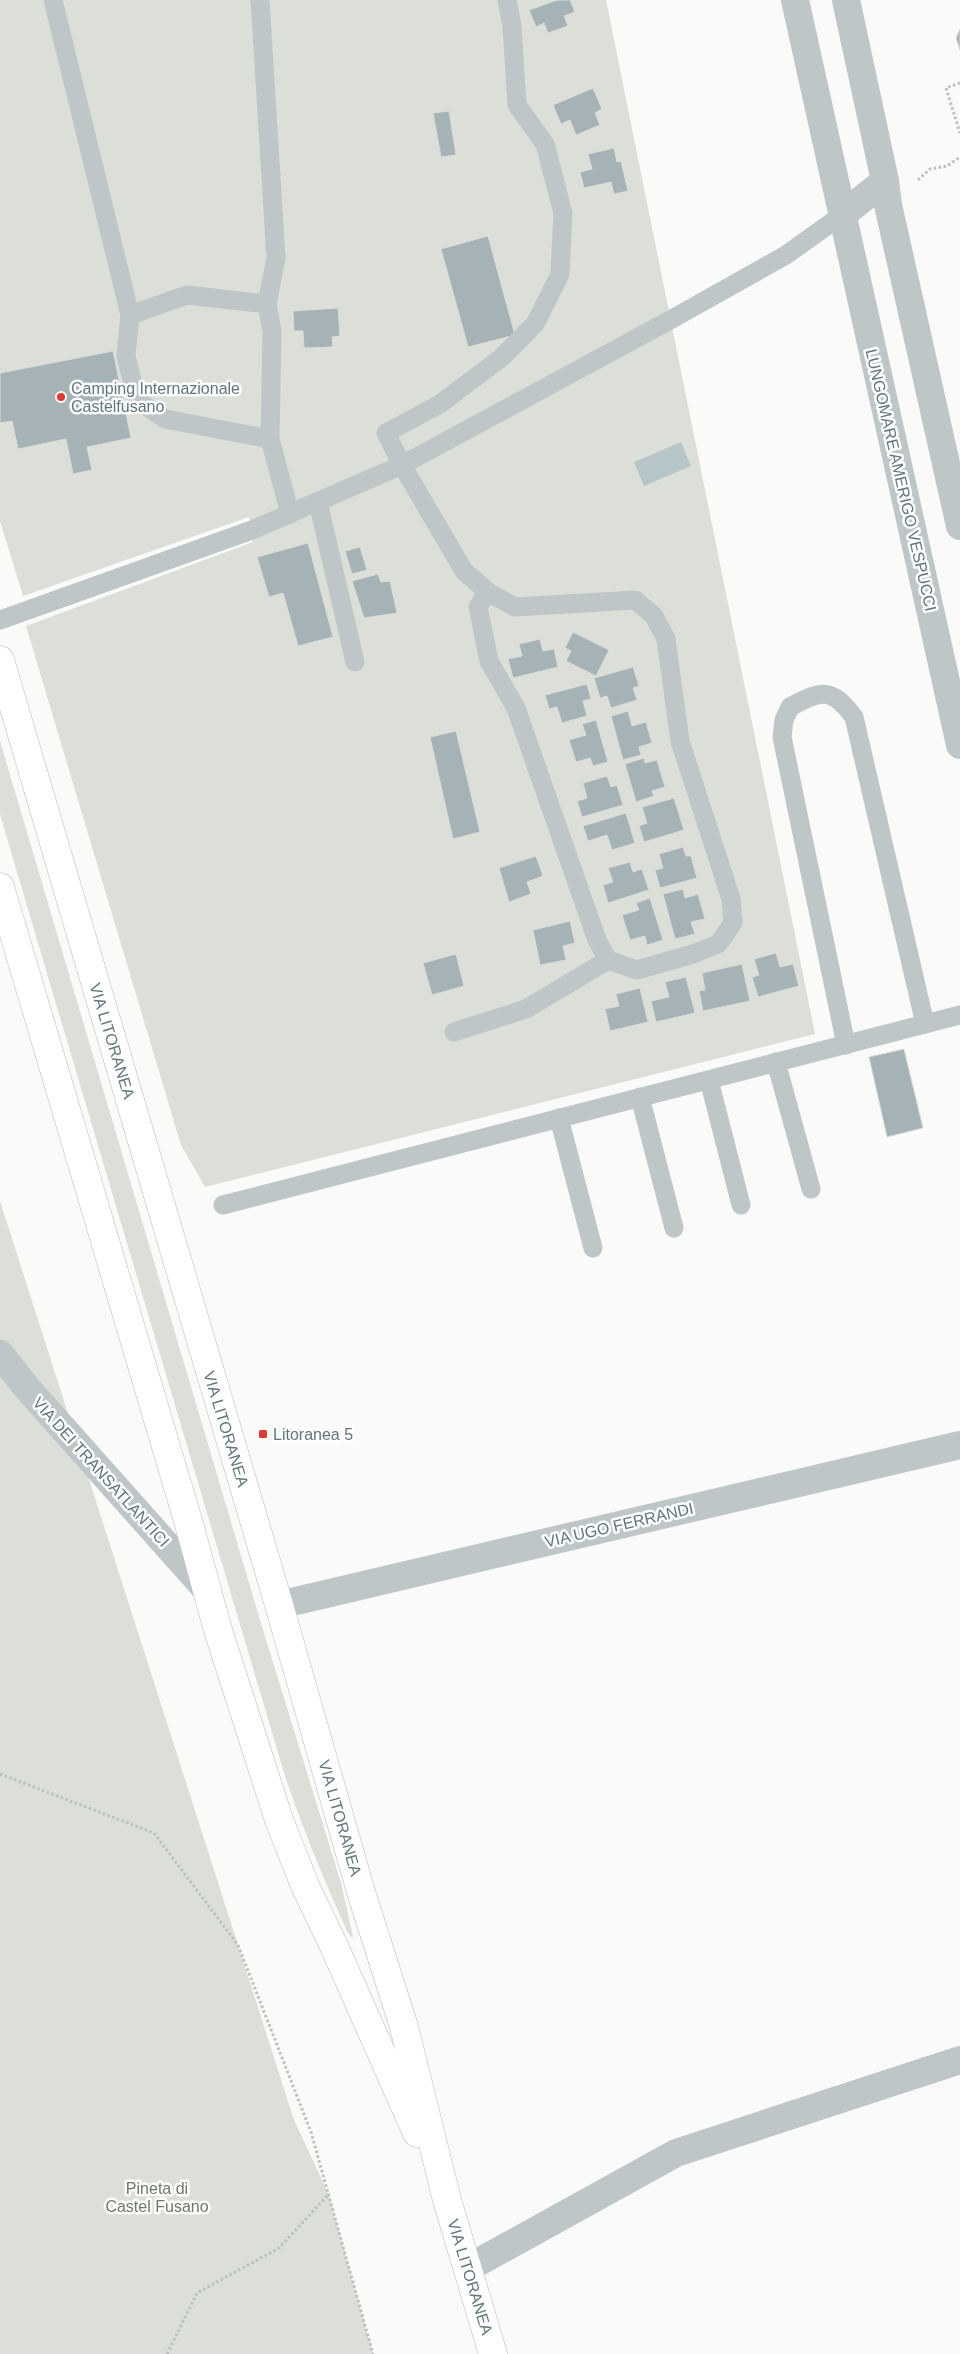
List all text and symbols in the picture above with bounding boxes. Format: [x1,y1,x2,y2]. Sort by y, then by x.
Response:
street label: LUNGOMARE AMERIGO VESPUCCI [863,347,939,613]
place label: Camping Internazionale Castelfusano [71,380,240,415]
marker: Camping Internazionale Castelfusano [55,391,67,403]
street label: VIA LITORANEA [86,981,138,1101]
street label: VIA LITORANEA [200,1369,252,1489]
street label: VIA DEI TRANSATLANTICI [29,1394,173,1550]
place label: Litoranea 5 [273,1426,353,1443]
marker: Litoranea 5 [257,1428,269,1440]
street label: VIA UGO FERRANDI [543,1500,695,1550]
street label: VIA LITORANEA [315,1758,365,1878]
park label: Pineta di Castel Fusano [105,2180,209,2215]
street label: VIA LITORANEA [444,2217,496,2337]

